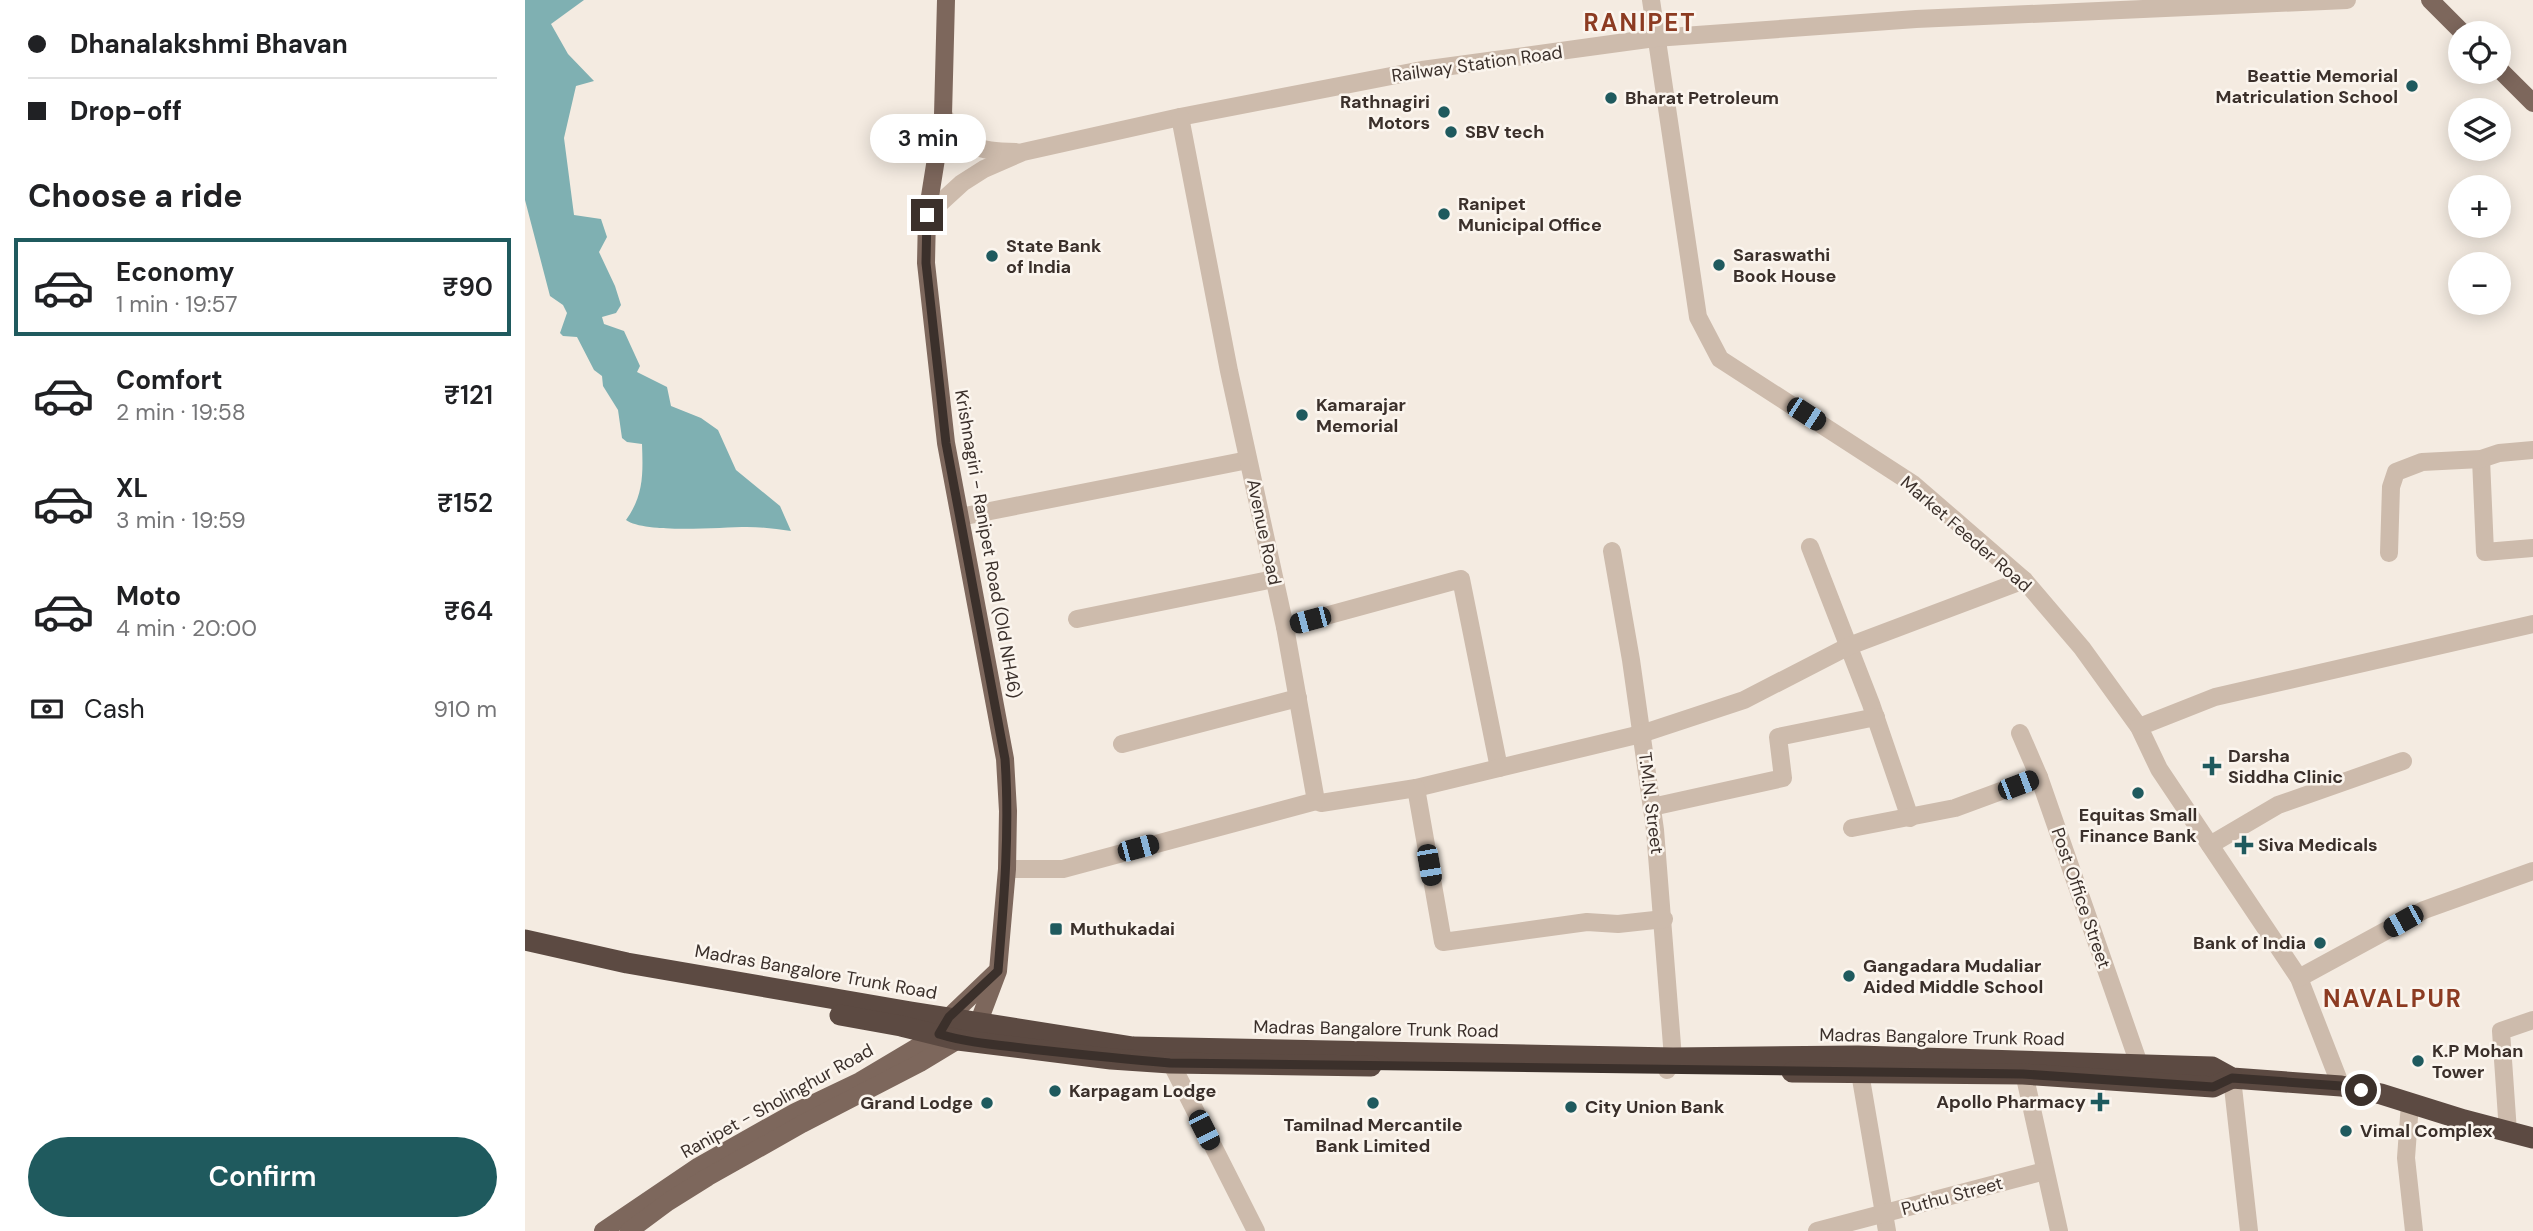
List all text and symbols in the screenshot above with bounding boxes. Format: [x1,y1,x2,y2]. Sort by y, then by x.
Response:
district label: RANIPET [1583,7,1697,38]
map controls [2448,21,2511,315]
button: locate [2448,21,2511,84]
text: Dhanalakshmi Bhavan [70,27,348,61]
street label: Railway Station Road [1390,40,1564,88]
place label: Beattie Memorial Matriculation School [2216,64,2398,109]
marker: Beattie Memorial Matriculation School [2404,78,2420,94]
place label: Bharat Petroleum [1625,86,1779,110]
place label: Rathnagiri Motors [1340,90,1430,135]
marker: Bharat Petroleum [1603,90,1619,106]
text: Drop-off [70,94,182,128]
button: layers [2448,98,2511,161]
marker: Rathnagiri Motors [1436,104,1452,120]
callout: 3 min [869,114,985,162]
place label: SBV tech [1465,120,1544,144]
text: 3 min [898,123,958,153]
marker: SBV tech [1443,124,1459,140]
text: Choose a ride [28,175,243,217]
button: + [2448,175,2511,238]
place label: Ranipet Municipal Office [1458,192,1602,237]
route end [911,199,943,231]
marker: Ranipet Municipal Office [1436,206,1452,222]
place label: State Bank of India [1006,234,1102,279]
place label: Saraswathi Book House [1733,243,1837,288]
marker: State Bank of India [984,248,1000,264]
button: − [2448,252,2511,315]
text: Economy [116,255,234,289]
icon: car [32,256,95,319]
marker: Saraswathi Book House [1711,257,1727,273]
text: ₹90 [442,270,493,304]
text: 1 min · 19:57 [116,289,238,319]
text: Comfort [116,363,222,397]
icon: car [32,364,95,427]
text: ₹121 [444,378,493,412]
street label: Krishnagiri - Ranipet Road (Old NH46) [949,388,1027,700]
place label: Kamarajar Memorial [1316,393,1406,438]
car [1783,394,1830,434]
text: 2 min · 19:58 [116,397,246,427]
marker: Kamarajar Memorial [1294,407,1310,423]
street label: Market Feeder Road [1895,470,2037,598]
text: XL [116,471,148,505]
icon: car [32,472,95,535]
street label: Avenue Road [1241,477,1287,587]
text: ₹152 [437,486,493,520]
text: 3 min · 19:59 [116,505,246,535]
text: Moto [116,579,181,613]
icon: car [32,580,95,643]
text: ₹64 [444,594,493,628]
car [1287,604,1334,636]
text: 4 min · 20:00 [116,613,257,643]
icon: cash [28,690,66,728]
text: Cash [84,692,145,726]
text: 910 m [433,694,497,724]
place label: Darsha Siddha Clinic [2228,744,2343,789]
street label: T.M.N. Street [1633,751,1669,855]
marker: Darsha Siddha Clinic [2202,756,2222,776]
car [1995,768,2042,802]
marker: Equitas Small Finance Bank [2130,785,2146,801]
place label: Equitas Small Finance Bank [2079,803,2197,848]
street label: Post Office Street [2046,824,2116,972]
car [1115,832,1162,864]
place label: Siva Medicals [2258,833,2378,857]
marker: Siva Medicals [2236,837,2252,853]
car [1416,842,1443,888]
car [2380,902,2427,940]
place label: Muthukadai [1070,917,1175,941]
marker: Muthukadai [1048,921,1064,937]
place label: Bank of India [2193,931,2306,955]
marker: Bank of India [2312,935,2328,951]
street label: Madras Bangalore Trunk Road [693,939,939,1005]
place label: Gangadara Mudaliar Aided Middle School [1863,954,2043,999]
marker: Gangadara Mudaliar Aided Middle School [1841,968,1857,984]
district label: NAVALPUR [2323,983,2463,1014]
street label: Madras Bangalore Trunk Road [1253,1015,1499,1043]
street label: Madras Bangalore Trunk Road [1819,1023,2065,1051]
street label: Ranipet - Sholinghur Road [676,1038,878,1164]
place label: K.P Mohan Tower [2432,1039,2523,1084]
marker: K.P Mohan Tower [2410,1053,2426,1069]
route start [2345,1074,2377,1106]
place label: Karpagam Lodge [1069,1079,1217,1103]
marker: Karpagam Lodge [1047,1083,1063,1099]
place label: Apollo Pharmacy [1936,1090,2086,1114]
place label: Grand Lodge [860,1091,973,1115]
marker: Apollo Pharmacy [2092,1094,2108,1110]
marker: Grand Lodge [979,1095,995,1111]
marker: Tamilnad Mercantile Bank Limited [1365,1095,1381,1111]
place label: City Union Bank [1585,1095,1725,1119]
marker: City Union Bank [1563,1099,1579,1115]
car [1186,1107,1223,1153]
place label: Tamilnad Mercantile Bank Limited [1283,1113,1463,1158]
place label: Vimal Complex [2360,1119,2492,1143]
marker: Vimal Complex [2338,1123,2354,1139]
button: Confirm [28,1137,497,1217]
street label: Puthu Street [1899,1171,2005,1221]

